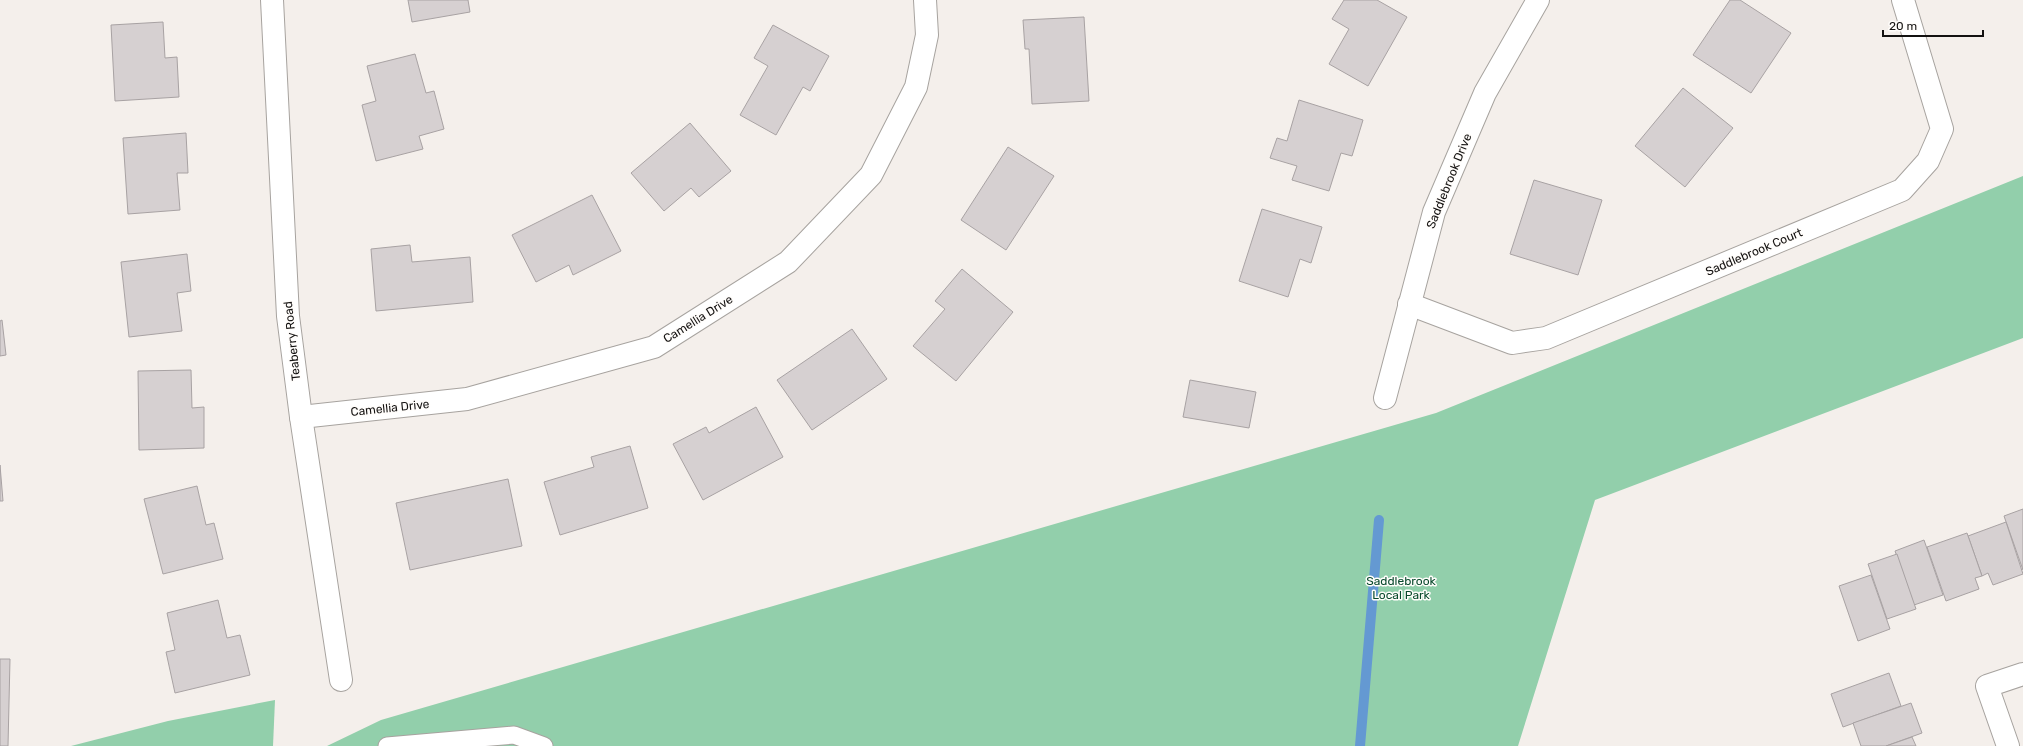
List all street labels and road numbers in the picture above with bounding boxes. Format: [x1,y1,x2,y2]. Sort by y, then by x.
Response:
street label: Saddlebrook Drive [1424,131,1475,231]
street label: Saddlebrook Court [1704,225,1805,279]
street label: Camellia Drive [661,292,736,346]
street label: Teaberry Road [281,301,303,381]
street label: Camellia Drive [350,397,430,419]

